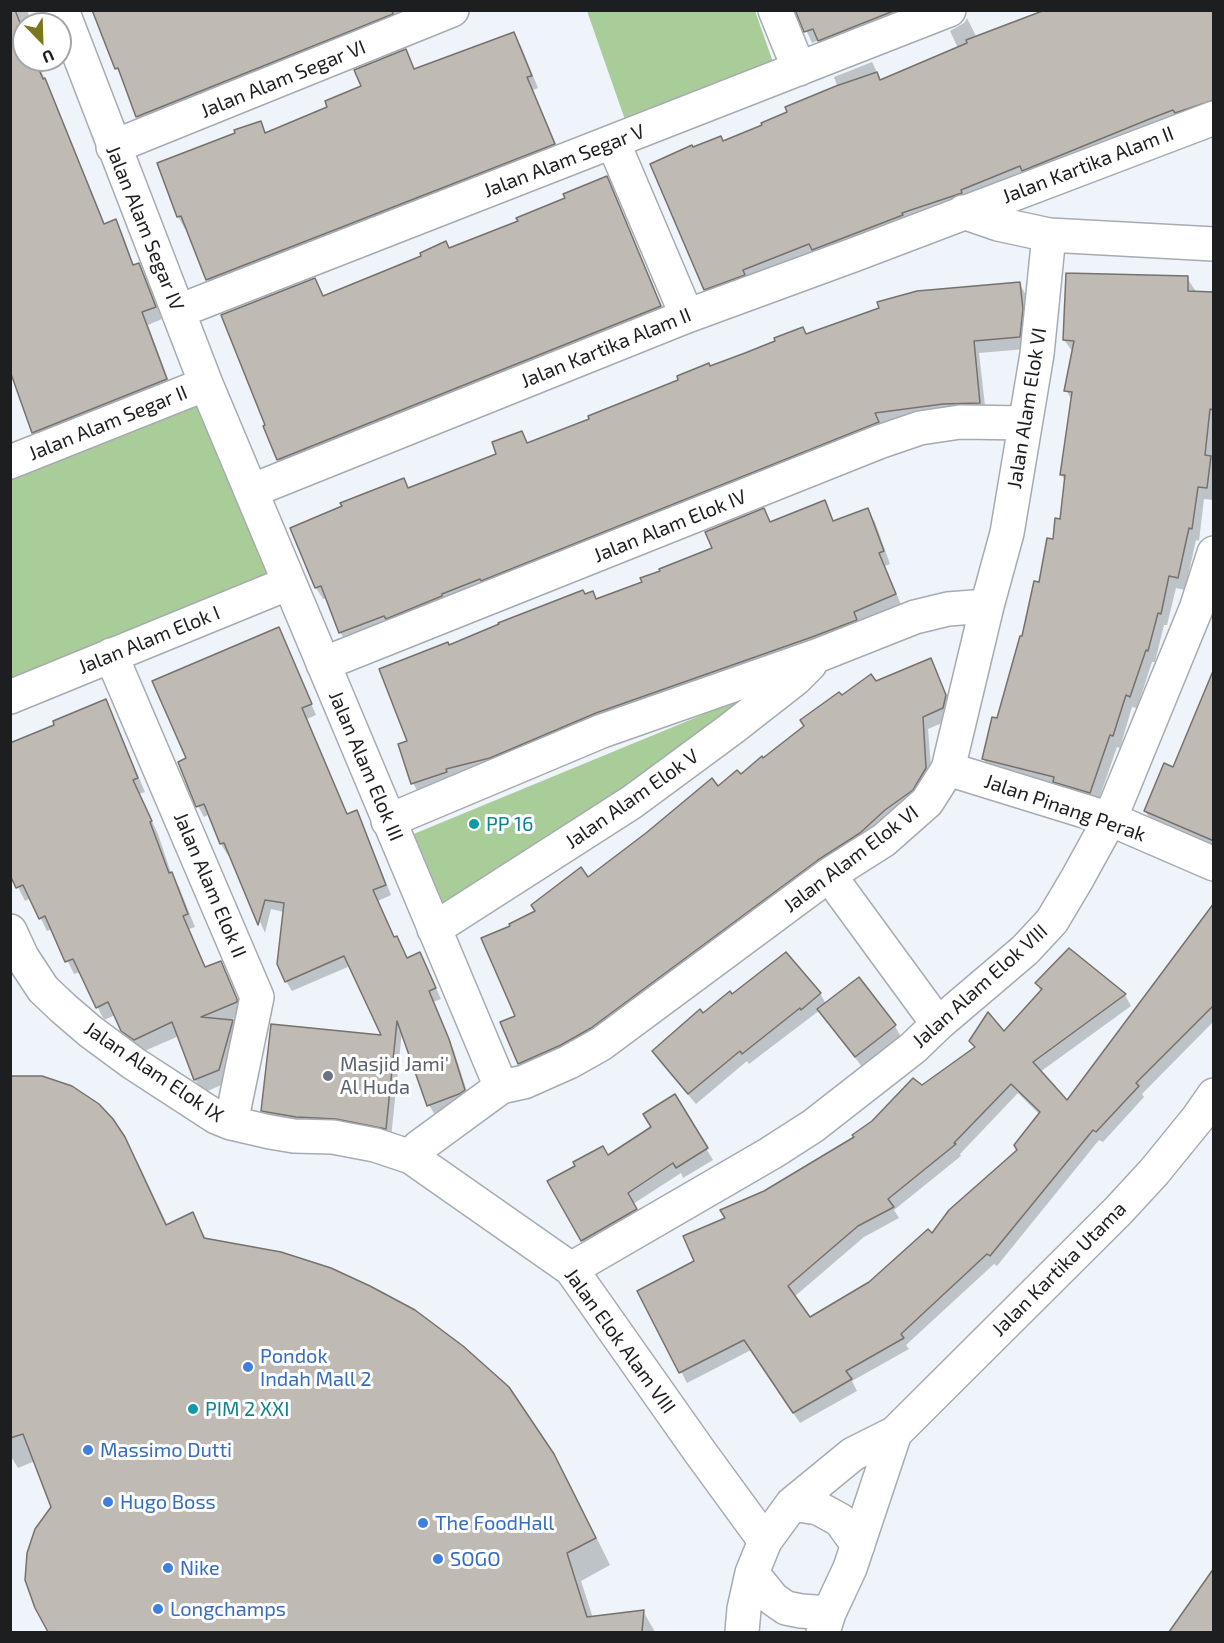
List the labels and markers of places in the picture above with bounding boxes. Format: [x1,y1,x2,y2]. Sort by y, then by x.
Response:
place label: PP 16 [486,812,533,836]
marker: PP 16 [467,817,481,831]
place label: Masjid Jami' Al Huda [340,1052,449,1099]
marker: Masjid Jami' Al Huda [321,1069,335,1083]
place label: Pondok Indah Mall 2 [260,1344,371,1391]
marker: Pondok Indah Mall 2 [241,1360,255,1374]
place label: PIM 2 XXI [205,1397,289,1421]
marker: PIM 2 XXI [186,1402,200,1416]
place label: Massimo Dutti [100,1438,232,1462]
marker: Massimo Dutti [81,1443,95,1457]
place label: Hugo Boss [120,1490,216,1514]
marker: Hugo Boss [101,1495,115,1509]
place label: The FoodHall [435,1511,554,1535]
marker: The FoodHall [416,1516,430,1530]
place label: SOGO [450,1547,500,1571]
marker: SOGO [431,1552,445,1566]
place label: Nike [180,1556,220,1580]
marker: Nike [161,1561,175,1575]
place label: Longchamps [170,1597,286,1621]
marker: Longchamps [151,1602,165,1616]

